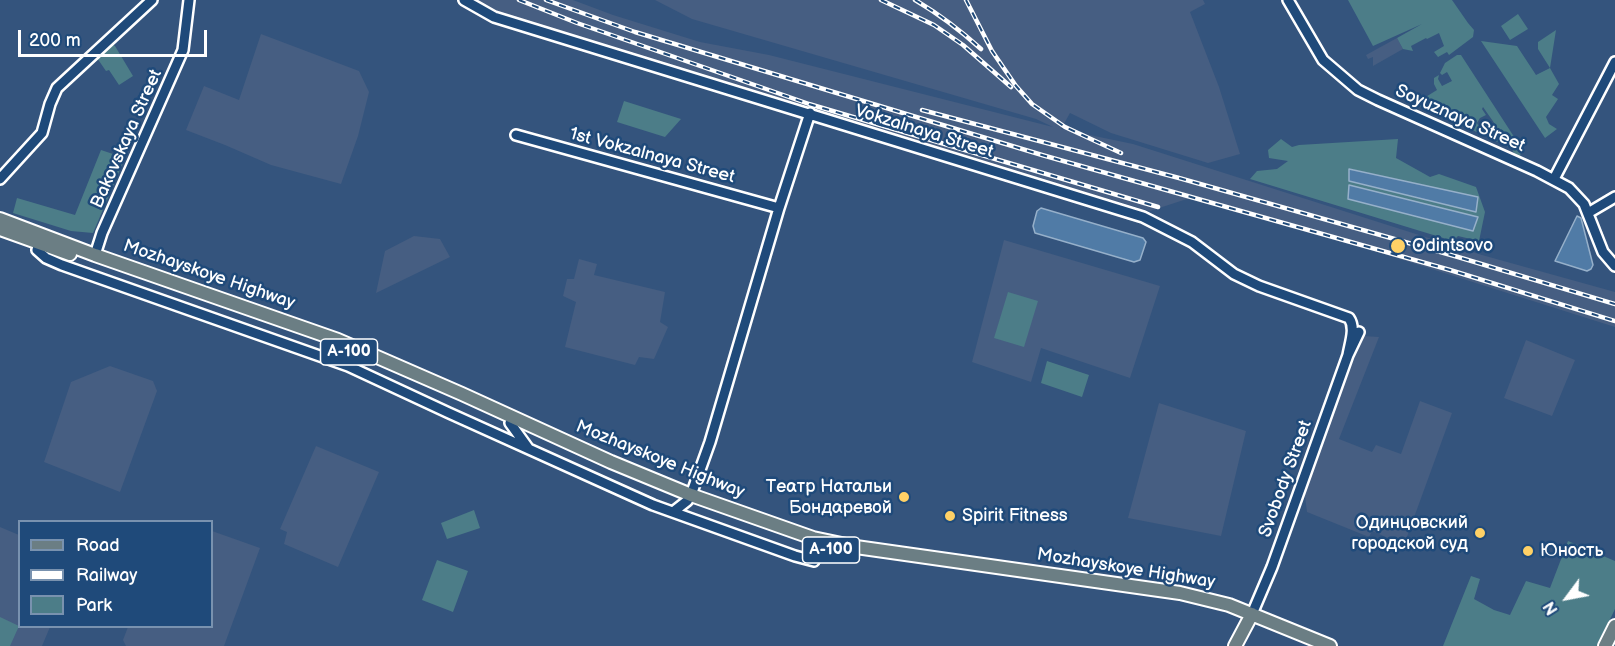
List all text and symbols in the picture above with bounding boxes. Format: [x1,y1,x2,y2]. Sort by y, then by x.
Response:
scale bar [21,18,210,56]
text: 200 m [29,30,81,51]
street label: Bakovskaya Street [87,66,167,212]
street label: Soyuznaya Street [1392,81,1528,157]
street label: Vokzalnaya Street [852,101,996,163]
street label: 1st Vokzalnaya Street [567,124,737,188]
street label: Mozhayskoye Highway [120,235,298,315]
place label: Odintsovo [1412,235,1493,257]
marker: Odintsovo [1389,237,1407,255]
road number: А-100 [320,339,378,365]
street label: Mozhayskoye Highway [572,416,748,504]
street label: Svobody Street [1255,418,1317,540]
place label: Театр Натальи Бондаревой [766,476,892,518]
marker: Театр Натальи Бондаревой [897,490,911,504]
place label: Spirit Fitness [962,505,1068,527]
marker: Spirit Fitness [943,509,957,523]
place label: Одинцовский городской суд [1351,512,1468,554]
legend [18,520,213,628]
marker: Одинцовский городской суд [1473,526,1487,540]
text: Road [76,535,120,556]
road number: А-100 [802,537,860,563]
place label: Юность [1540,540,1603,562]
street label: Mozhayskoye Highway [1035,544,1217,594]
marker: Юность [1521,544,1535,558]
text: Railway [76,565,138,586]
north arrow [1537,568,1597,628]
text: Park [76,595,112,616]
text: N [1540,598,1563,618]

